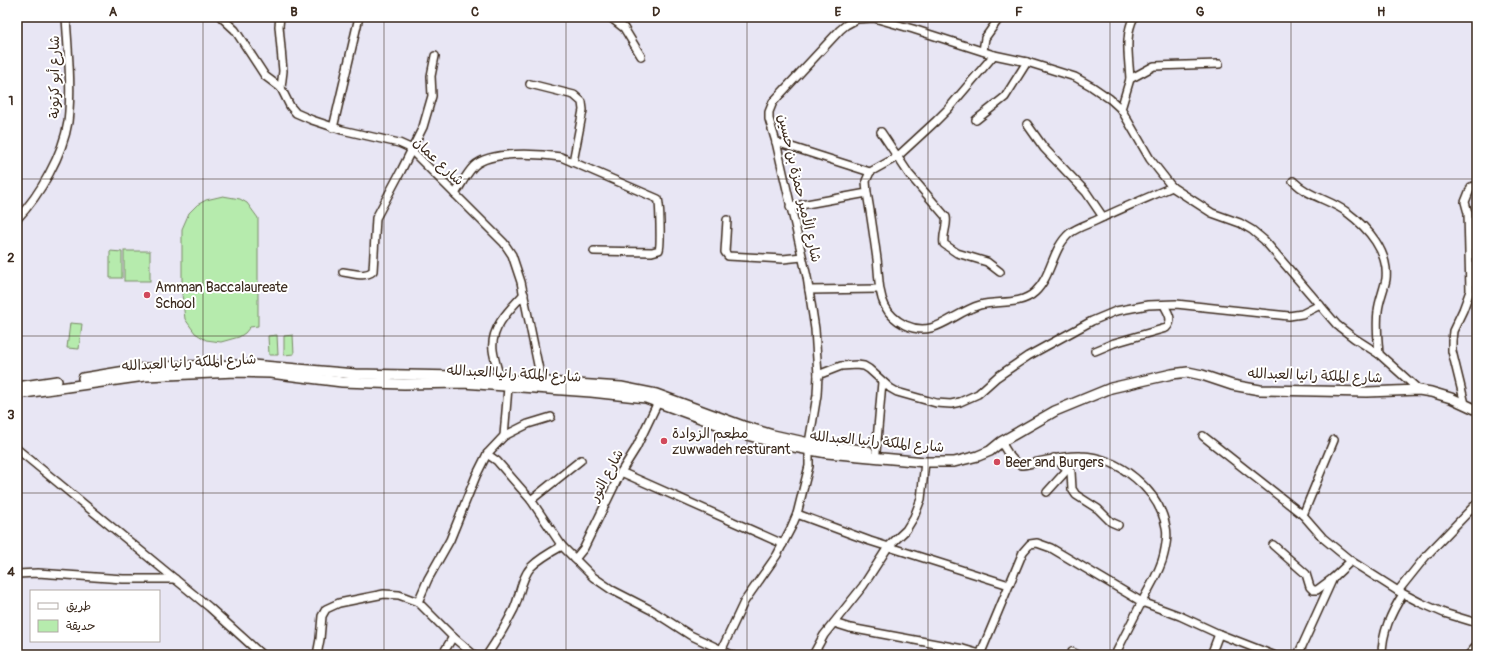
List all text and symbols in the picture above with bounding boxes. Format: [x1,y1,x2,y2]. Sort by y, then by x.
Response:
text: A [109,4,118,20]
text: B [290,4,298,20]
text: C [471,4,479,20]
text: D [652,4,660,20]
text: E [835,4,842,20]
text: F [1015,4,1023,20]
text: G [1196,4,1205,20]
text: H [1377,4,1385,20]
street label: شارع أبو كرتونة [46,35,64,119]
text: 1 [8,93,14,109]
street label: شارع الأمير حمزة بن حسين [773,112,826,264]
street label: شارع عمان [409,134,468,190]
text: 2 [7,250,15,266]
place label: Amman Baccalaureate School [155,279,288,312]
marker: Amman Baccalaureate School [142,290,152,300]
street label: شارع الملكة رانيا العبدالله [121,350,257,376]
street label: شارع الملكة رانيا العبدالله [446,361,582,387]
street label: شارع الملكة رانيا العبدالله [1247,365,1383,387]
text: 3 [7,407,15,423]
place label: مطعم الزوادة zuwwadeh resturant [672,425,791,458]
street label: شارع الملكة رانيا العبدالله [809,427,945,457]
marker: مطعم الزوادة zuwwadeh resturant [659,436,669,446]
street label: شارع النور [585,446,628,505]
place label: Beer and Burgers [1005,454,1105,471]
marker: Beer and Burgers [992,457,1002,467]
text: 4 [7,564,15,580]
legend [30,590,160,642]
text: طريق [66,599,91,614]
text: حديقة [66,619,95,634]

